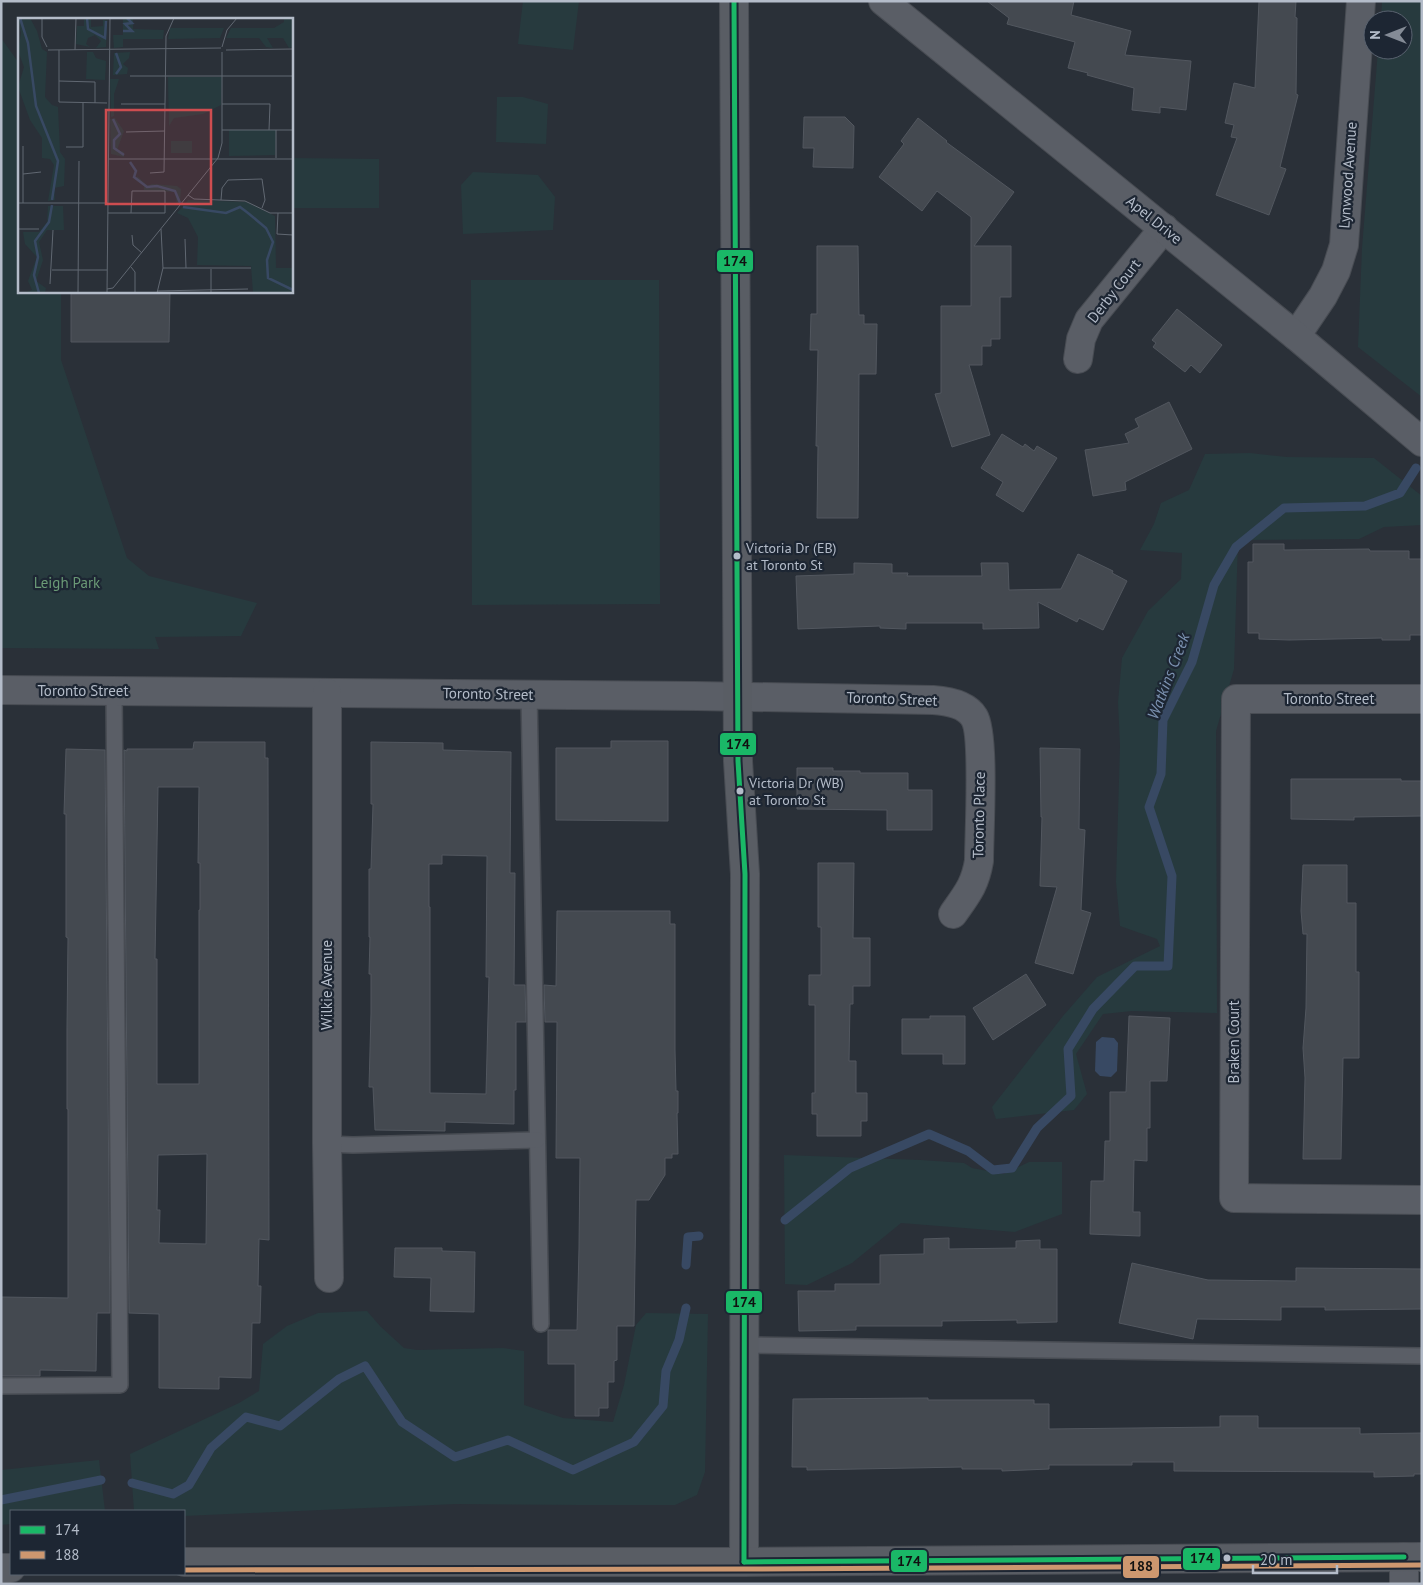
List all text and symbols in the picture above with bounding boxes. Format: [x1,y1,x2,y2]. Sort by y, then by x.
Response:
north arrow [1363,10,1413,60]
inset map [18,18,292,292]
text: N [1366,30,1384,40]
street label: Lynwood Avenue [1334,121,1361,229]
street label: Apel Drive [1122,191,1186,248]
line badge: 174 [716,249,754,273]
text: 174 [723,252,747,270]
street label: Derby Court [1083,255,1144,326]
place label: Victoria Dr (EB) at Toronto St [745,539,837,574]
marker: Victoria Dr (EB) at Toronto St [732,551,742,561]
park label: Leigh Park [34,573,101,592]
water label: Watkins Creek [1142,629,1194,722]
street label: Toronto Street [37,681,129,700]
street label: Toronto Street [442,683,534,704]
street label: Toronto Street [846,687,938,710]
street label: Toronto Street [1283,689,1375,708]
line badge: 174 [719,732,757,756]
text: 174 [726,735,750,753]
street label: Toronto Place [968,771,989,859]
place label: Victoria Dr (WB) at Toronto St [748,774,844,809]
marker: Victoria Dr (WB) at Toronto St [735,786,745,796]
street label: Wilkie Avenue [317,940,336,1030]
street label: Braken Court [1224,1001,1243,1083]
line badge: 174 [725,1290,763,1314]
text: 174 [732,1293,756,1311]
legend [10,1510,185,1575]
text: 174 [55,1520,80,1539]
scale bar [1253,1542,1337,1574]
text: 188 [55,1545,80,1564]
line badge: 174 [1182,1547,1221,1571]
line badge: 174 [890,1549,928,1573]
text: 174 [1190,1549,1214,1567]
text: 20 m [1260,1550,1293,1569]
text: 174 [897,1552,921,1570]
unlabelled marker [1222,1553,1232,1563]
line badge: 188 [1122,1555,1160,1579]
text: 188 [1129,1557,1153,1575]

